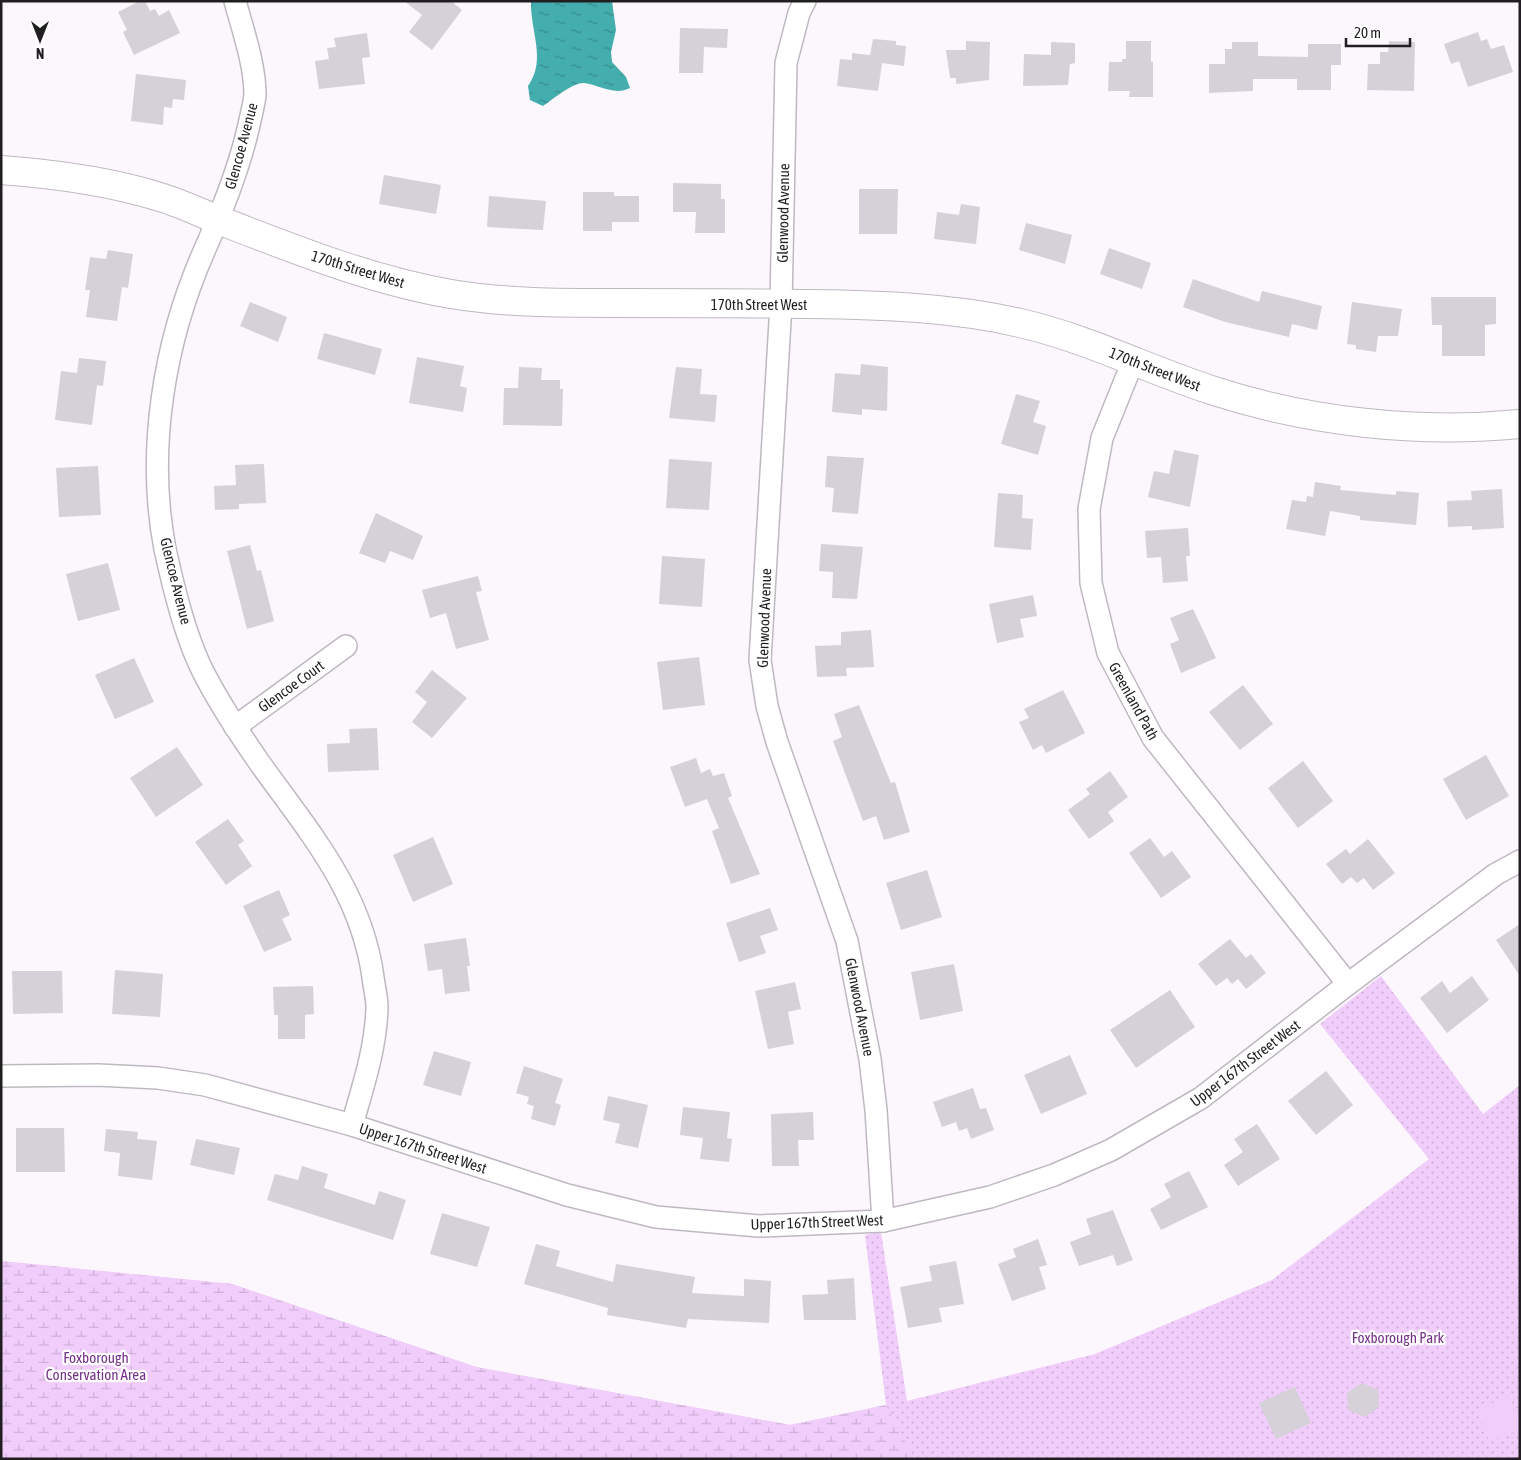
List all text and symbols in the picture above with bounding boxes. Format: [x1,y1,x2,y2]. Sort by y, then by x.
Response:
north arrow [15,15,65,65]
scale bar [1346,15,1410,47]
text: 20 m [1354,24,1381,41]
text: N [36,45,44,61]
street label: Glencoe Avenue [221,101,261,191]
street label: Glenwood Avenue [774,163,792,263]
street label: 170th Street West [309,247,407,291]
street label: 170th Street West [711,296,807,313]
street label: 170th Street West [1107,344,1203,394]
street label: Glencoe Avenue [157,536,195,626]
street label: Glenwood Avenue [754,568,774,668]
street label: Glencoe Court [255,657,327,715]
street label: Greenland Path [1106,659,1162,743]
street label: Glenwood Avenue [842,957,878,1058]
street label: Upper 167th Street West [1187,1016,1303,1110]
street label: Upper 167th Street West [357,1119,489,1177]
street label: Upper 167th Street West [750,1211,884,1233]
park label: Foxborough Park [1352,1329,1445,1346]
park label: Foxborough Conservation Area [46,1349,146,1383]

